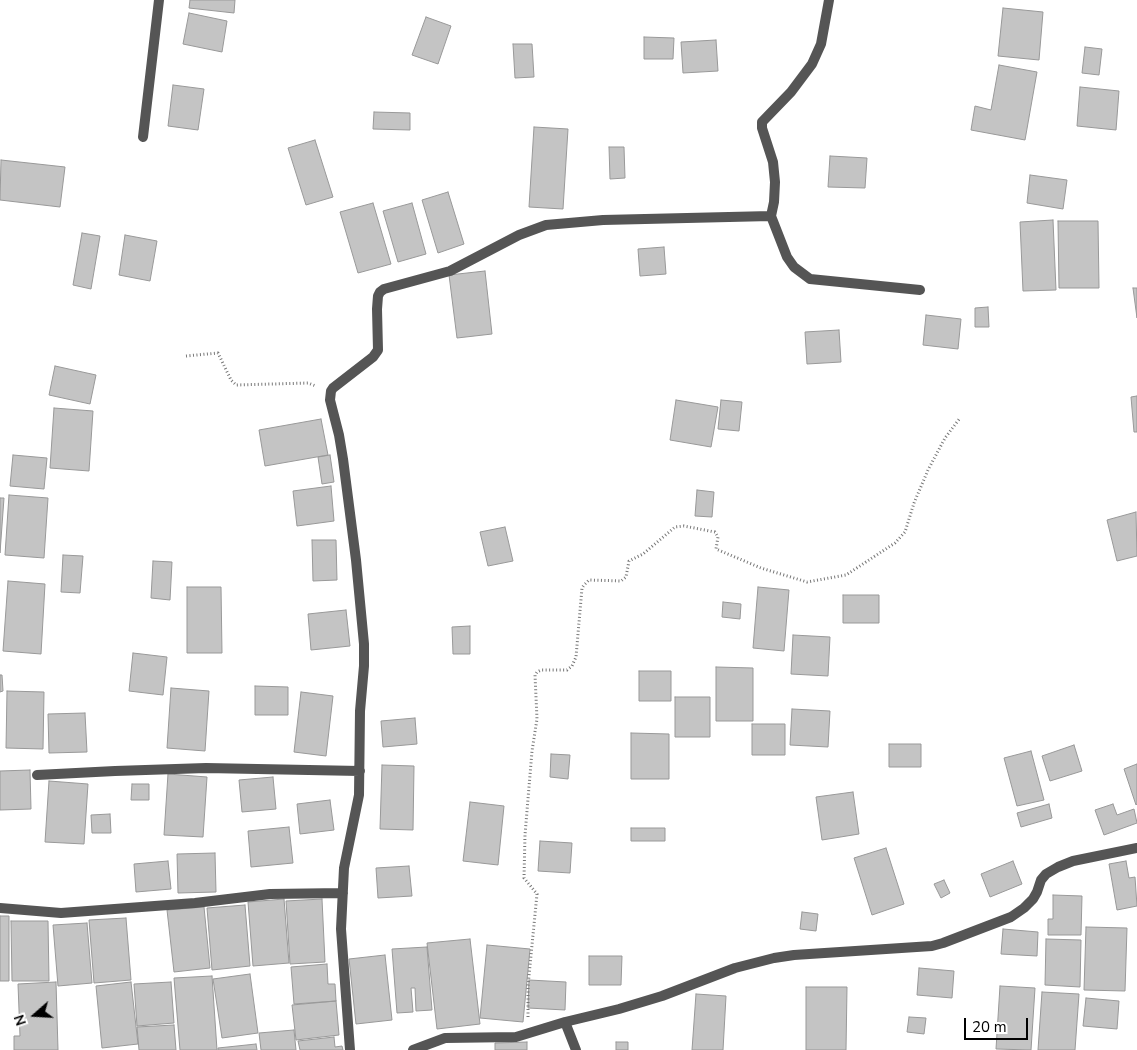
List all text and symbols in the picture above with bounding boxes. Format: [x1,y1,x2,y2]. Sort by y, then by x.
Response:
north arrow [10,990,60,1040]
scale bar [967,1008,1031,1040]
text: N [10,1012,31,1028]
text: 20 m [972,1017,1007,1037]

